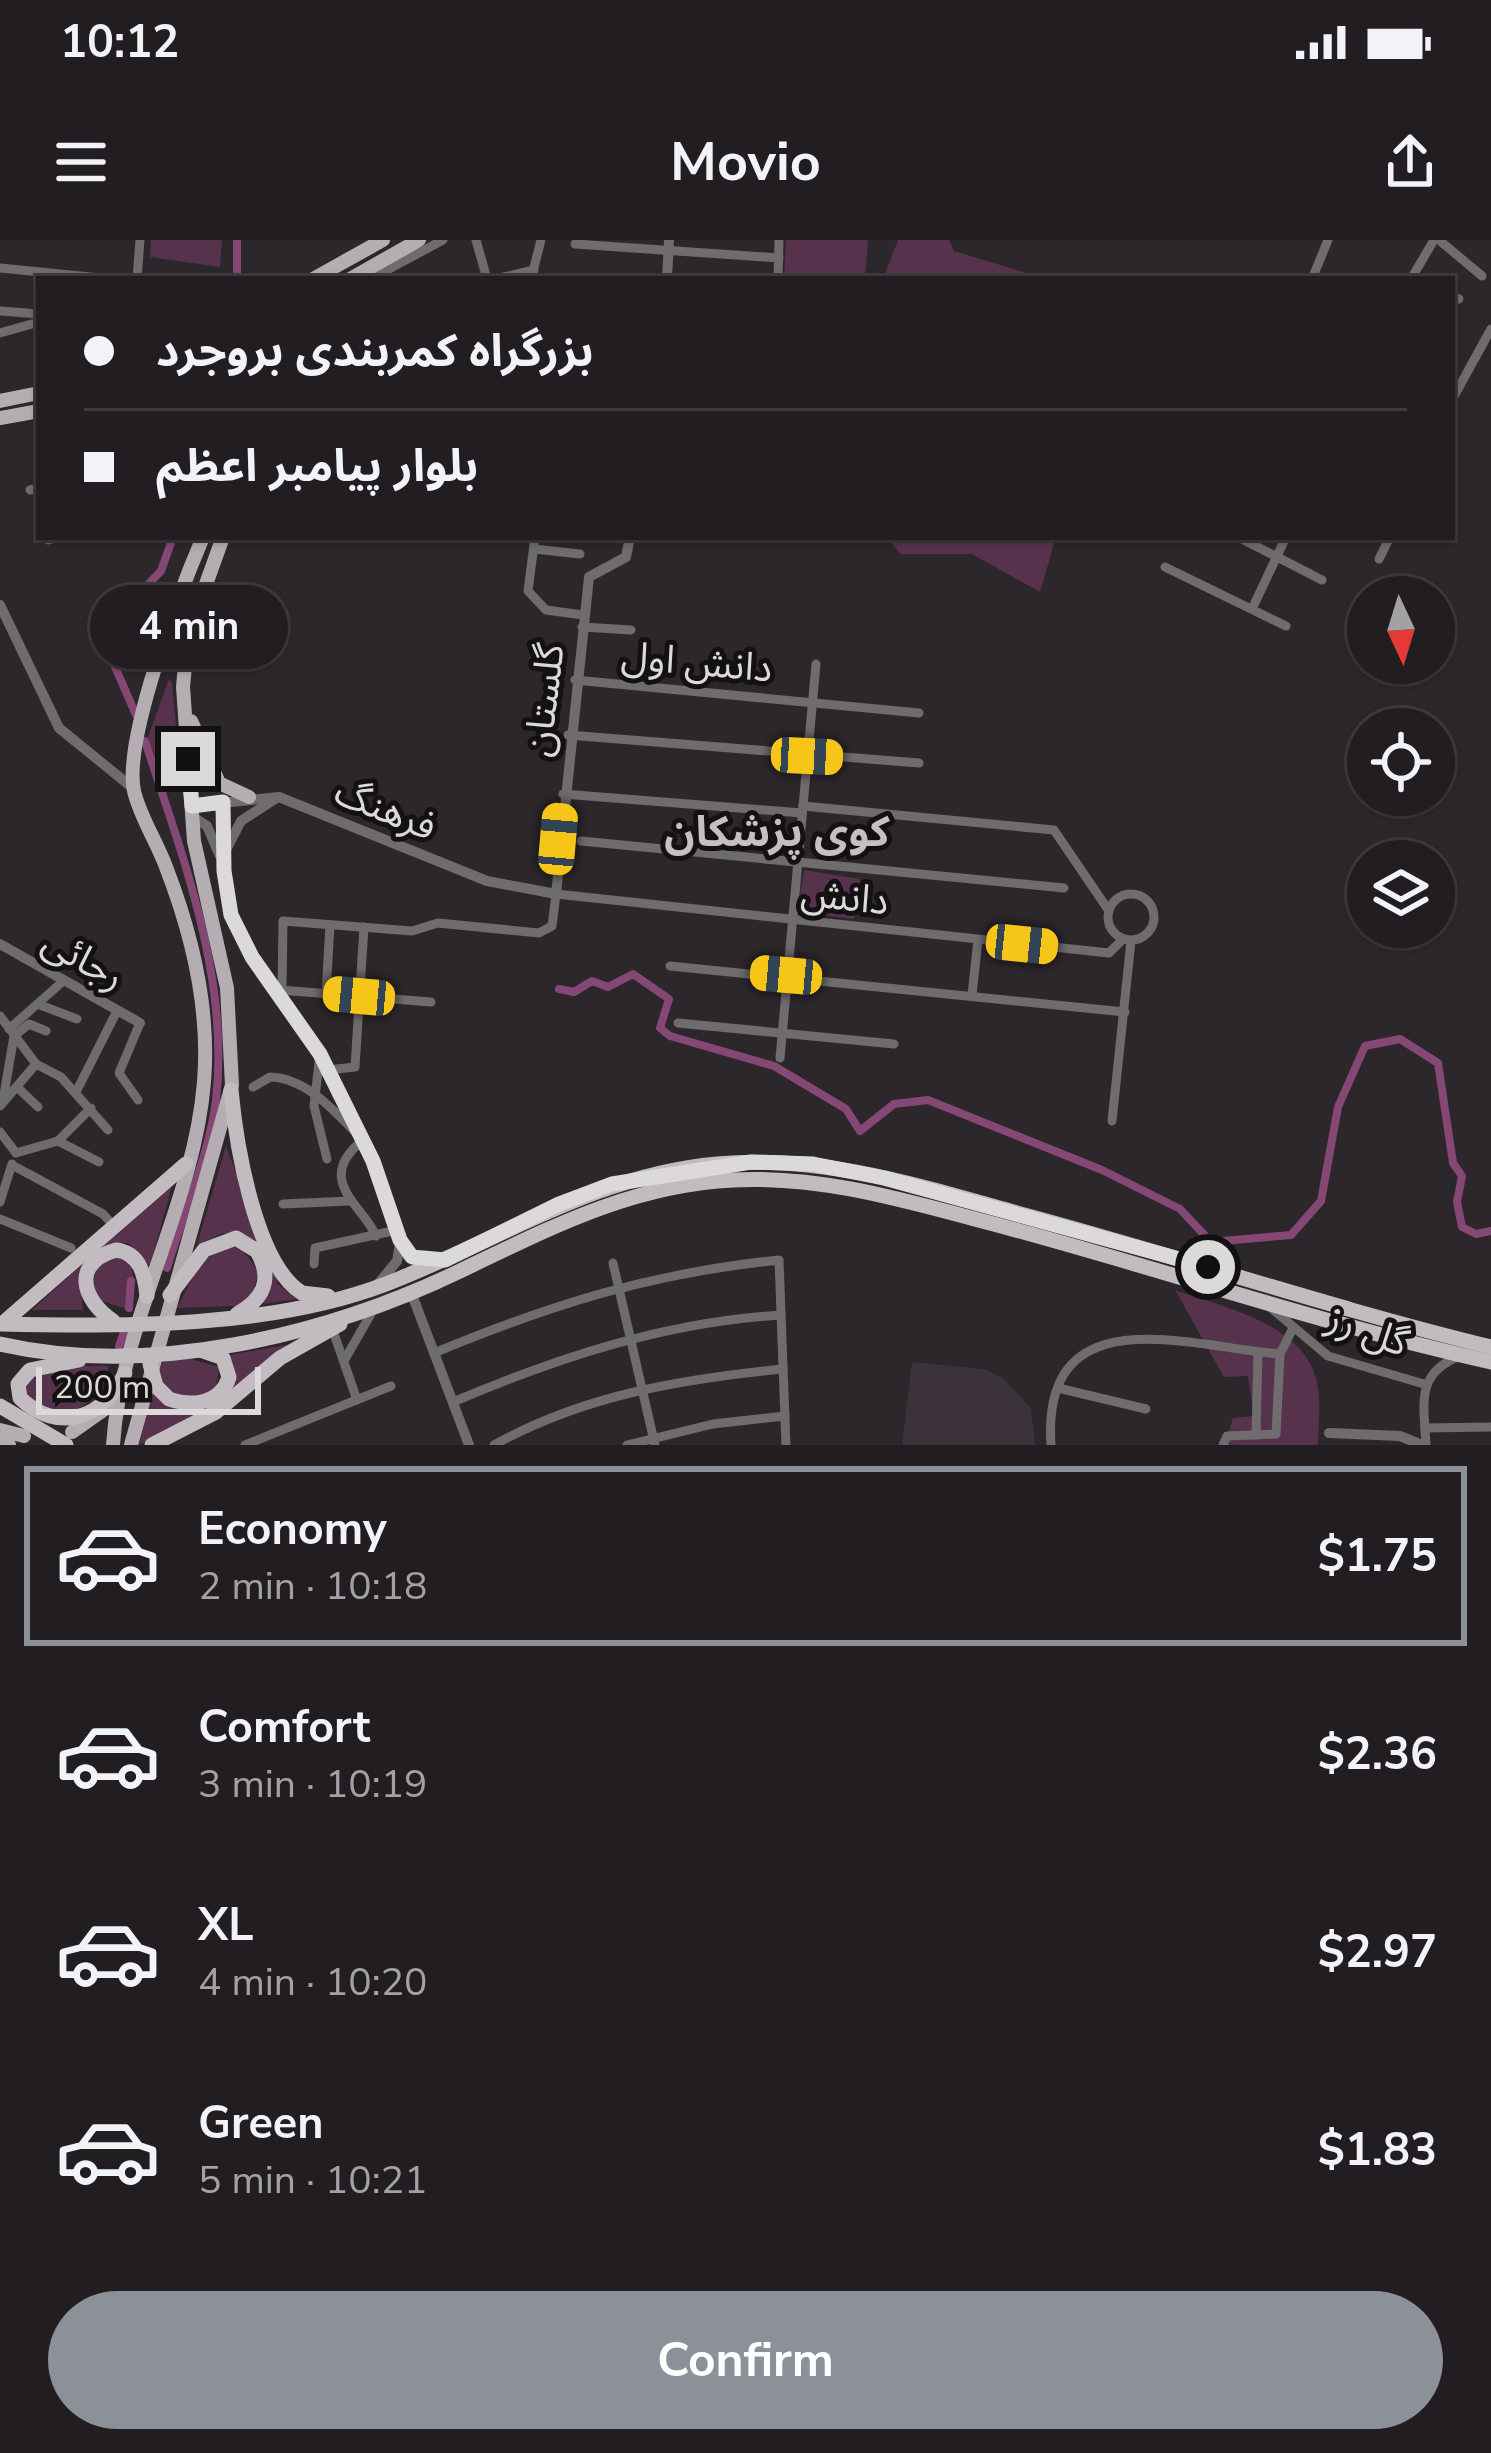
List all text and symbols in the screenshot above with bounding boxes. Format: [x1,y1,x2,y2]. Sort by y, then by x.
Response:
text: 10:12 [60,12,179,73]
text: Movio [670,125,821,199]
icon: menu [48,129,114,195]
icon: share [1377,129,1443,195]
text: بزرگراه کمربندی بروجرد [156,321,593,382]
text: بلوار پیامبر اعظم [156,436,478,497]
north arrow [1347,576,1455,684]
map controls [1347,576,1455,948]
callout: 4 min [89,585,287,669]
text: 4 min [139,600,239,653]
street label: دانش اول [619,629,775,696]
street label: گلستان [511,640,578,760]
button: locate [1347,708,1455,816]
route end [161,732,215,786]
car [770,736,844,776]
street label: فرهنگ [327,765,444,854]
car [537,802,579,876]
district label: کوی پزشکان [664,804,891,861]
button: layers [1347,840,1455,948]
street label: دانش [798,867,891,928]
street label: رجائی [33,915,134,1003]
car [984,922,1060,966]
car [749,954,823,996]
car [322,975,396,1017]
route start [1181,1240,1235,1294]
street label: گل رز [1318,1291,1417,1370]
scale bar [36,1361,261,1414]
text: 200 m [54,1365,150,1410]
text: Economy [198,1499,387,1560]
icon: car [54,1502,162,1610]
text: $1.75 [1318,1526,1437,1587]
text: 2 min · 10:18 [198,1560,427,1613]
text: Comfort [198,1697,370,1758]
icon: car [54,1700,162,1808]
text: $2.36 [1318,1724,1437,1785]
text: 3 min · 10:19 [198,1758,427,1811]
text: XL [198,1895,254,1956]
icon: car [54,1898,162,2006]
text: $2.97 [1318,1922,1437,1983]
text: 4 min · 10:20 [198,1956,427,2009]
text: Green [198,2093,324,2154]
icon: car [54,2096,162,2204]
text: $1.83 [1318,2120,1437,2181]
text: 5 min · 10:21 [198,2154,427,2207]
button: Confirm [48,2291,1443,2429]

